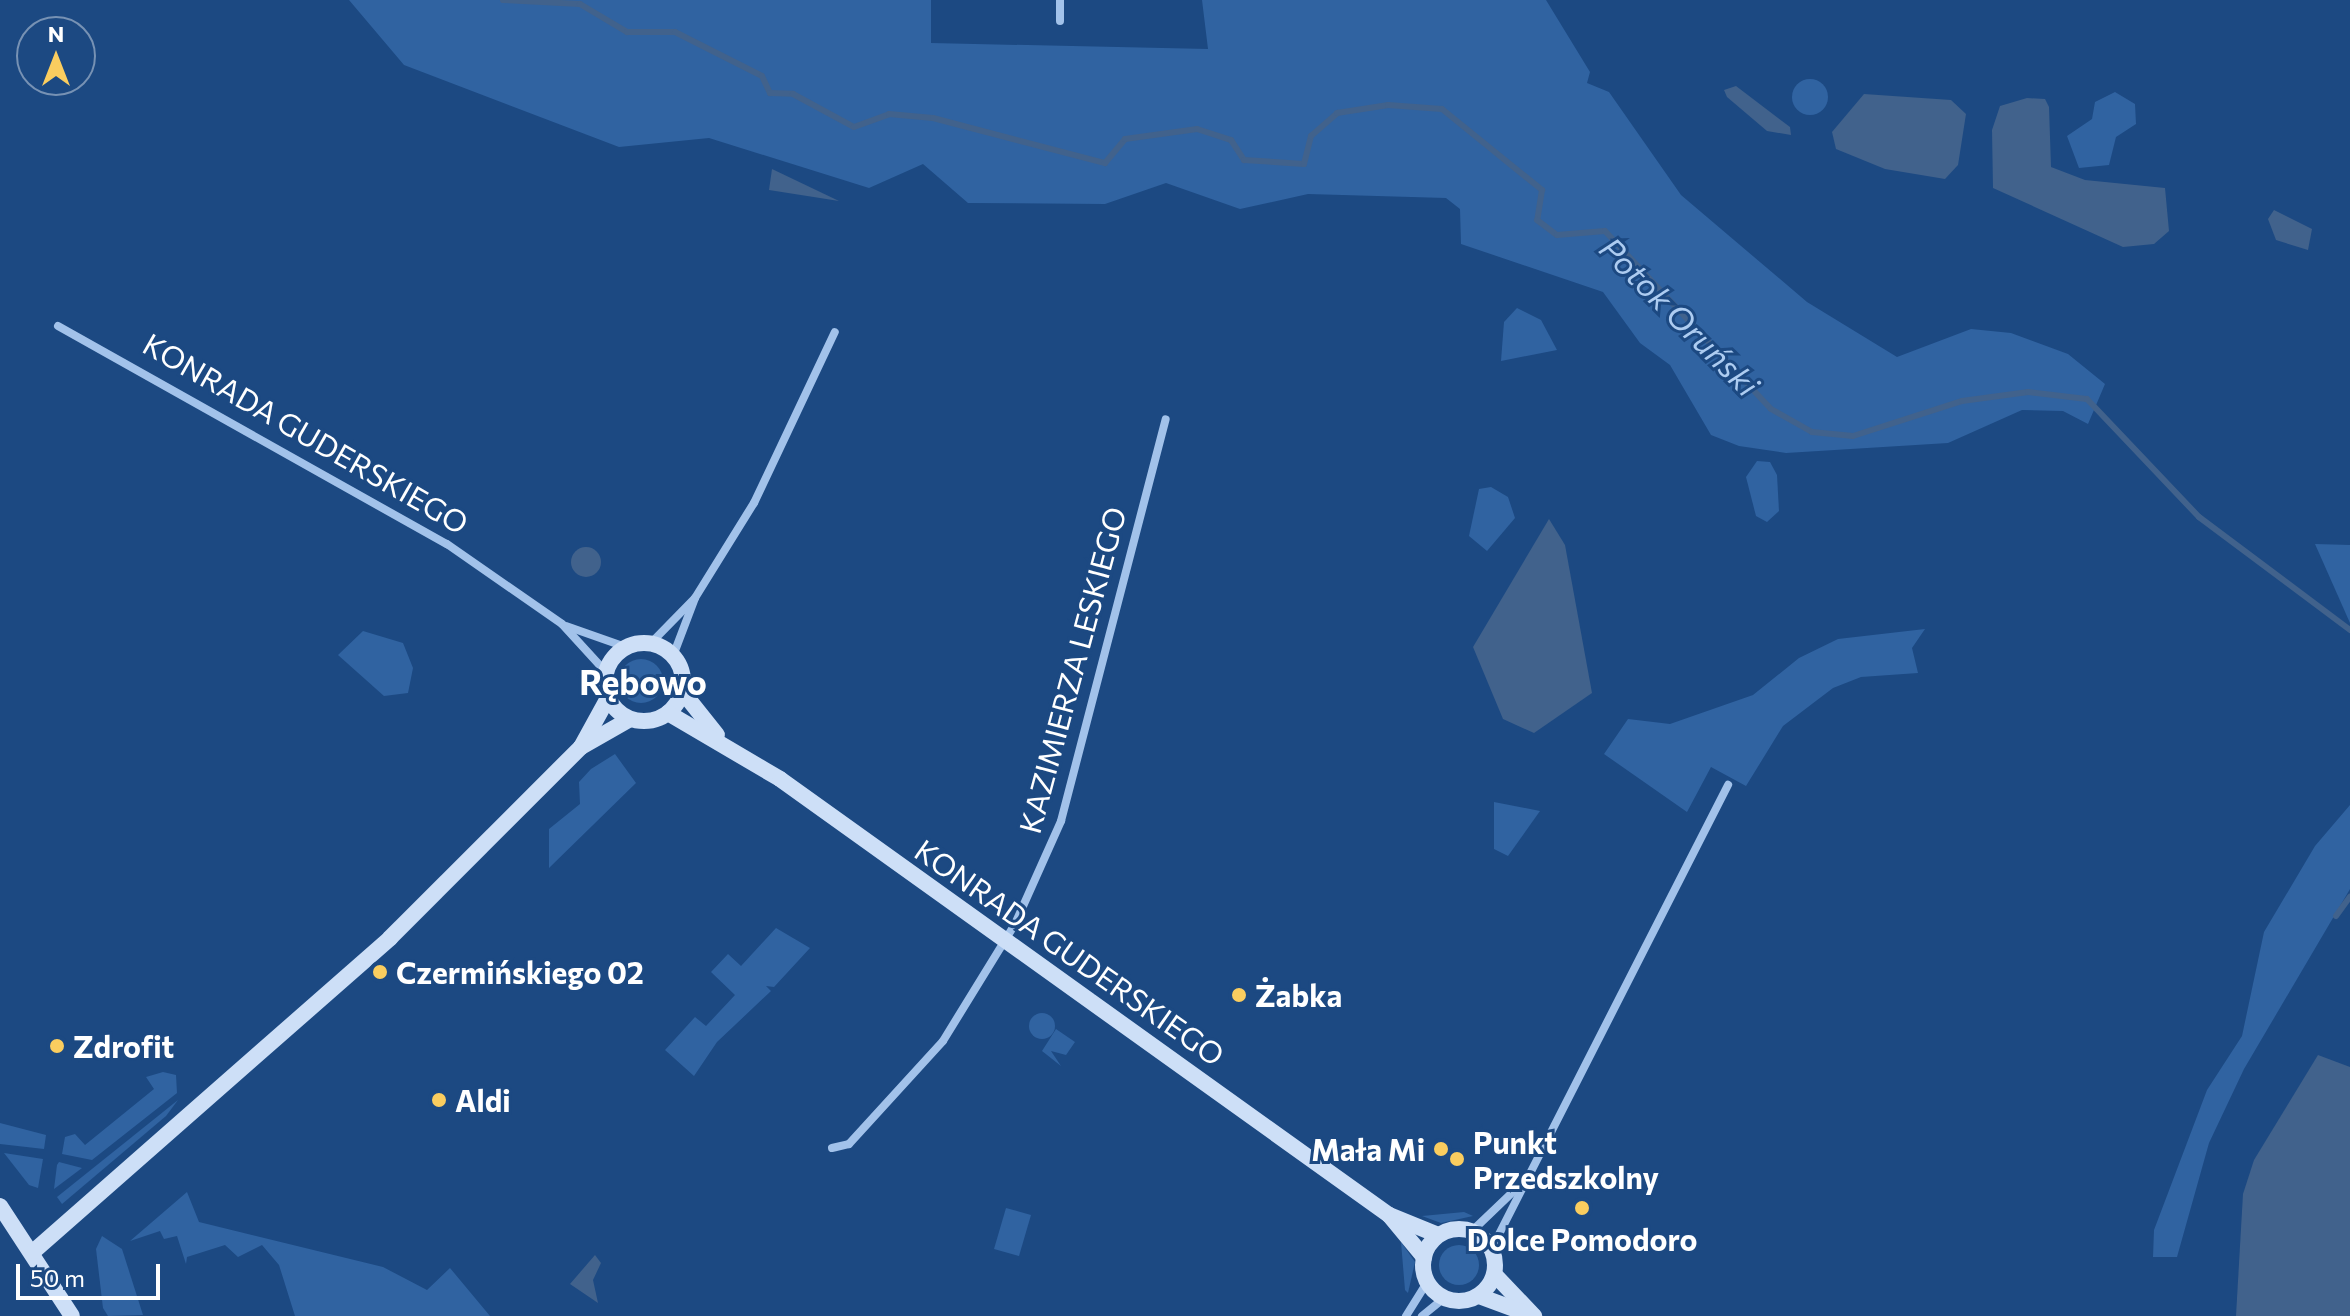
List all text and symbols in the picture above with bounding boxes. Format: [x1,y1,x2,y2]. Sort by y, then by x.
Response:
north arrow [16,16,96,96]
text: N [48,20,64,47]
water label: Potok Oruński [1593,229,1767,403]
street label: KONRADA GUDERSKIEGO [137,325,475,541]
street label: KAZIMIERZA LESKIEGO [1011,503,1133,837]
district label: Rębowo [579,662,707,702]
street label: KONRADA GUDERSKIEGO [909,831,1231,1073]
place label: Czermińskiego 02 [396,954,644,990]
marker: Czermińskiego 02 [371,963,389,981]
place label: Żabka [1255,977,1342,1013]
marker: Żabka [1230,986,1248,1004]
place label: Zdrofit [73,1028,174,1064]
marker: Zdrofit [48,1037,66,1055]
place label: Aldi [455,1082,511,1118]
marker: Aldi [430,1091,448,1109]
place label: Punkt Przedszkolny [1473,1124,1659,1194]
place label: Mała Mi [1311,1131,1425,1167]
marker: Mała Mi [1432,1140,1450,1158]
marker: Punkt Przedszkolny [1448,1150,1466,1168]
marker: Dolce Pomodoro [1573,1199,1591,1217]
place label: Dolce Pomodoro [1467,1221,1697,1257]
scale bar [20,1248,164,1298]
text: 50 m [30,1263,85,1292]

